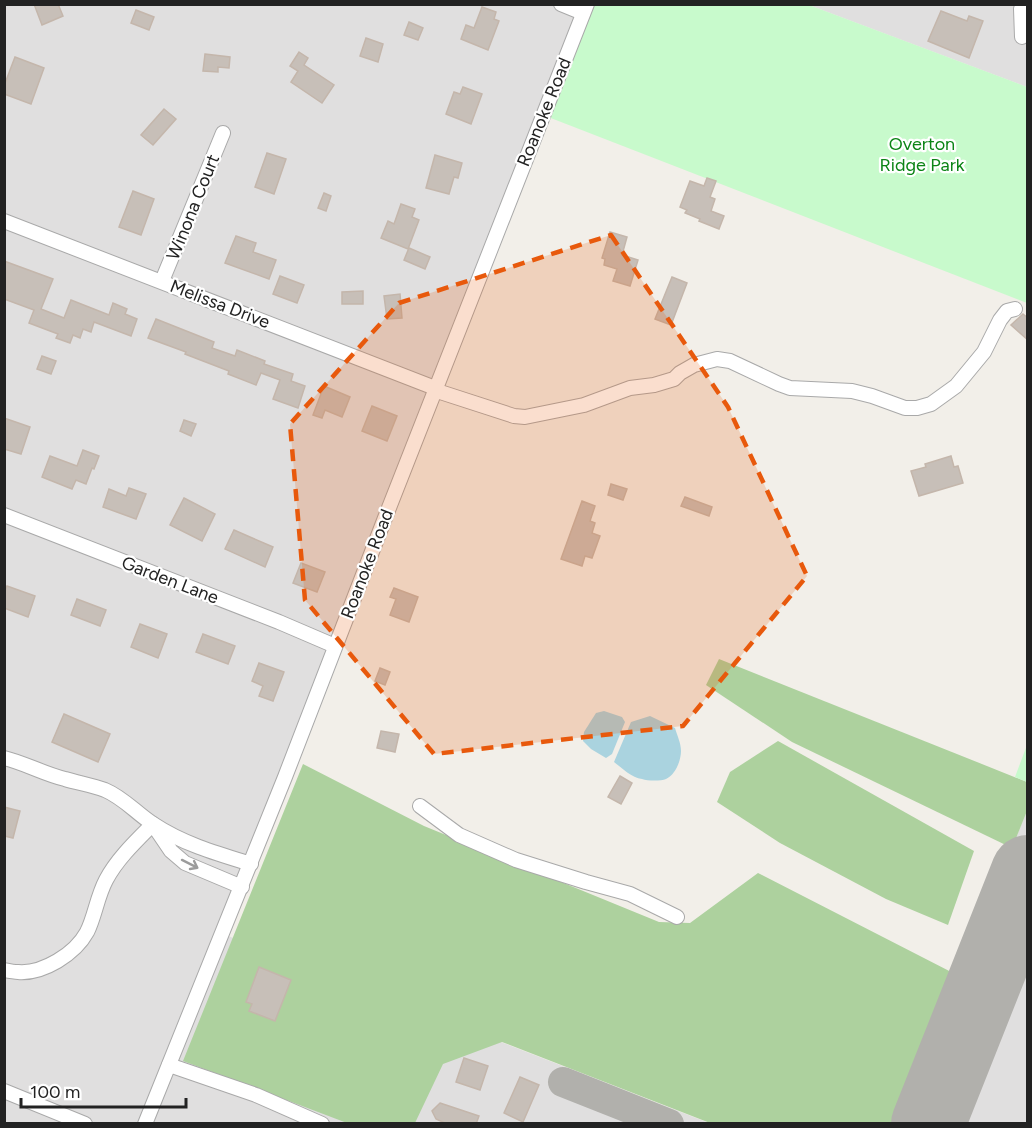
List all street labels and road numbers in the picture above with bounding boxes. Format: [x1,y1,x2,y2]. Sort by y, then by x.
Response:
street label: Roanoke Road [512,54,576,170]
street label: Winona Court [162,151,224,263]
street label: Melissa Drive [167,275,273,333]
street label: Roanoke Road [336,506,398,622]
street label: Garden Lane [118,551,222,609]

